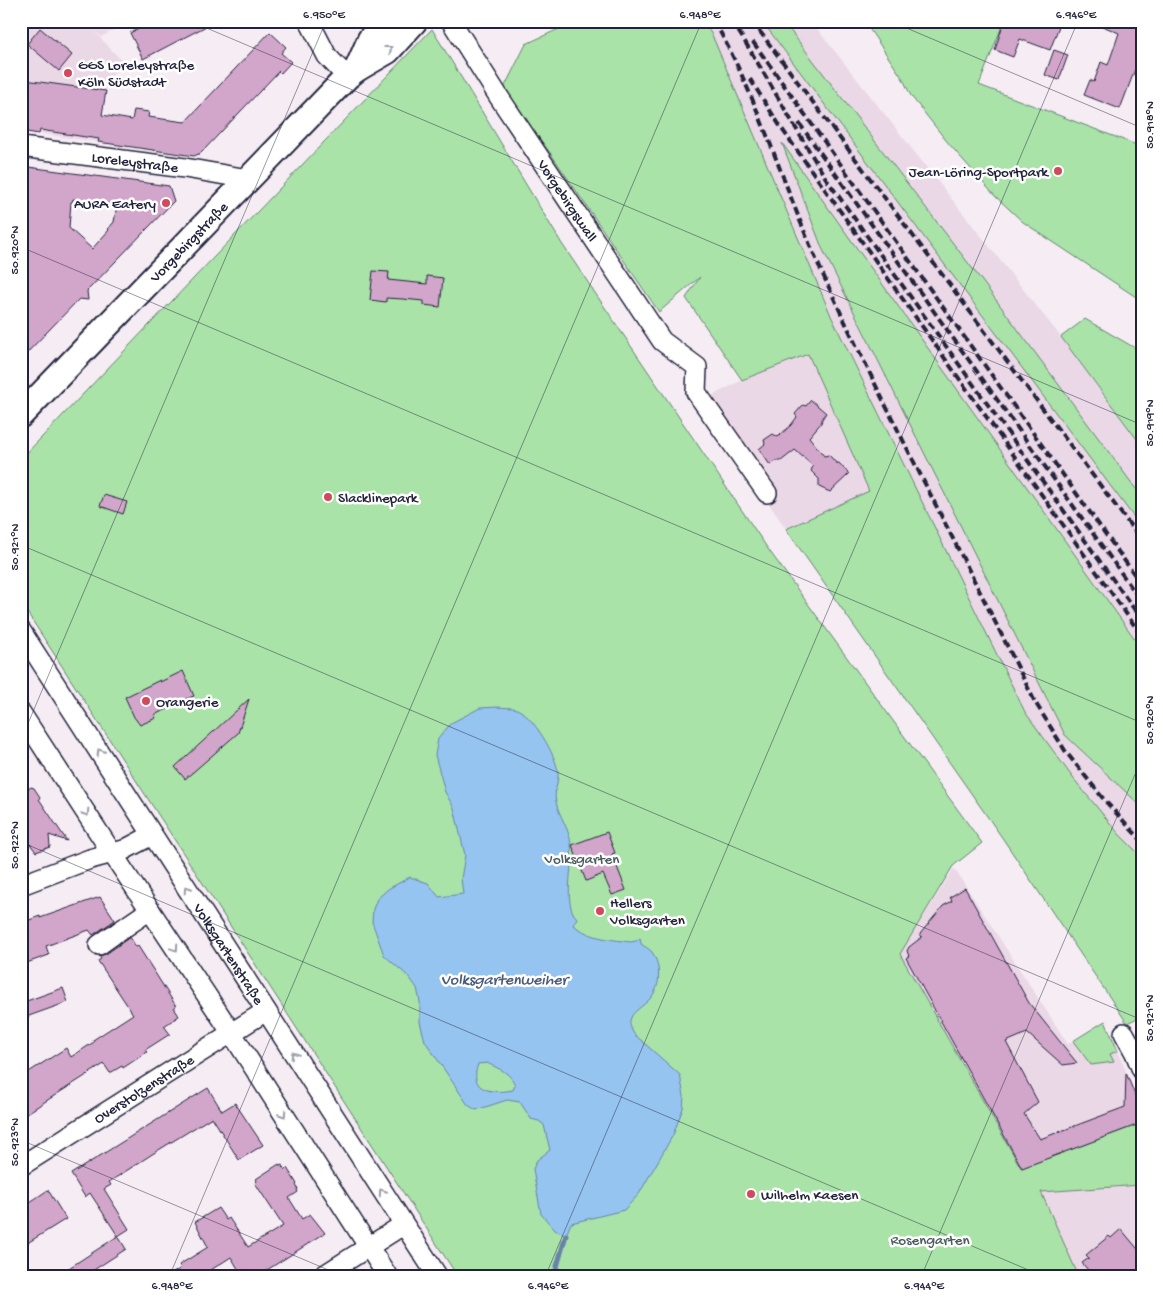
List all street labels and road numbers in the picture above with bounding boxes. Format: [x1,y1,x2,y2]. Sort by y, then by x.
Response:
street label: Loreleystraße [91,149,179,178]
street label: Vorgebirgswall [532,156,600,246]
street label: Vorgebirgstraße [146,199,233,288]
street label: Volksgartenstraße [188,900,267,1009]
street label: Overstolzenstraße [91,1052,198,1129]

